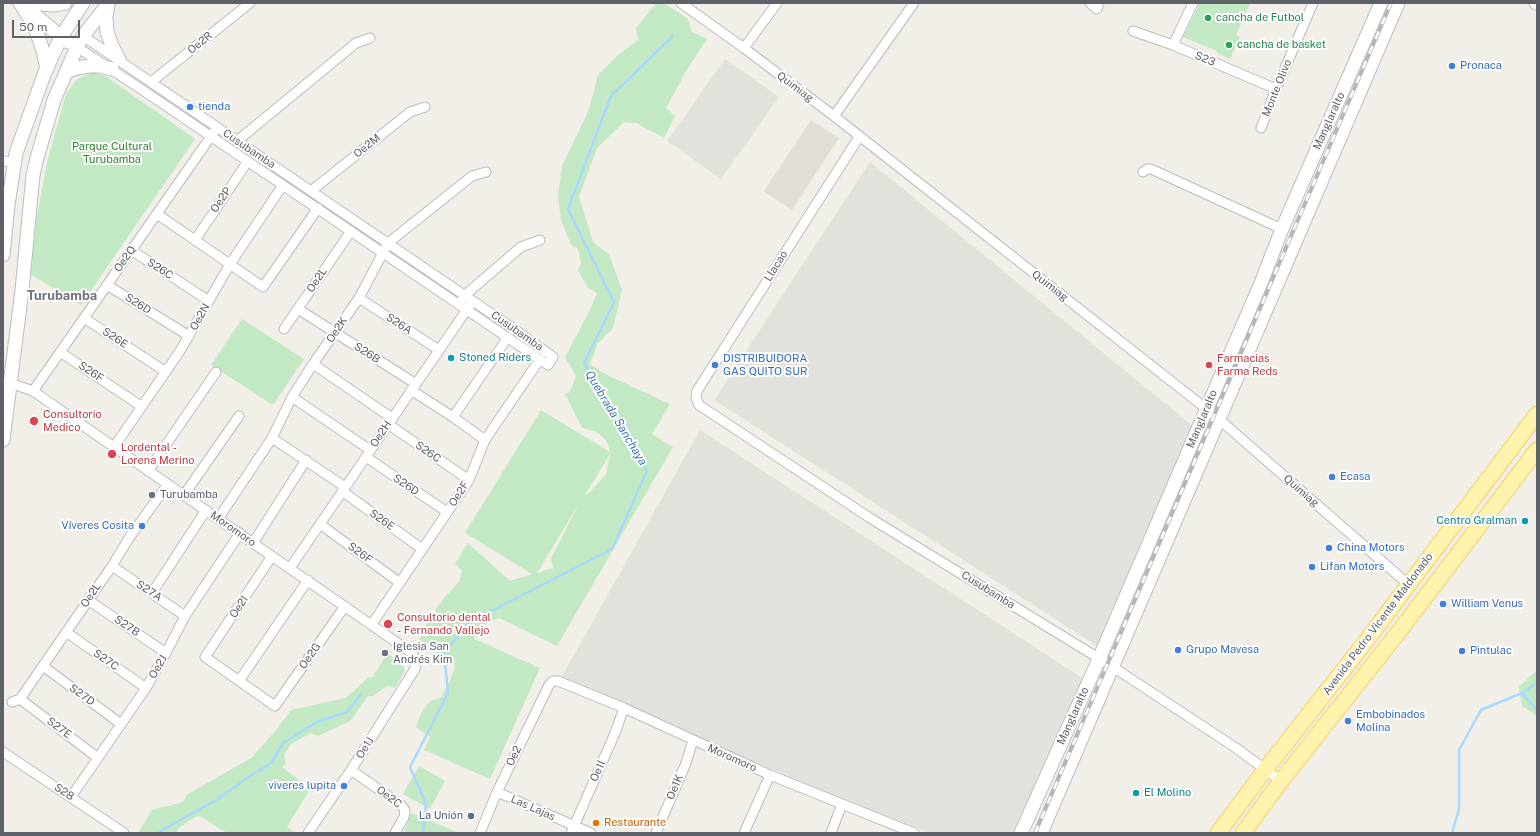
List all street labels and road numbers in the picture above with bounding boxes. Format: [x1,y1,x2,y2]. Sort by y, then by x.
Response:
street label: Oe2R [185,29,215,57]
street label: S23 [1193,49,1217,69]
street label: Monte Olivo [1260,57,1294,119]
street label: Quimiag [774,69,816,105]
street label: Manglaralto [1310,90,1348,152]
street label: Cusubamba [220,127,278,171]
street label: Oe2M [351,131,383,161]
street label: Oe2P [208,185,234,215]
street label: Oe2Q [111,243,139,275]
street label: Llacao [761,248,791,284]
street label: S26C [145,256,175,282]
street label: Oe2L [304,265,330,295]
street label: Quimiag [1029,268,1071,304]
street label: S26D [122,291,154,317]
street label: Oe2N [187,301,213,333]
street label: Cusubamba [488,308,546,354]
street label: S26A [383,311,415,337]
street label: Oe2K [324,315,350,345]
street label: S26E [100,325,130,351]
street label: S26B [352,340,382,366]
street label: S26F [76,359,106,385]
street label: Manglaralto [1184,388,1220,450]
street label: Oe2H [367,418,395,450]
street label: S26C [413,438,443,466]
street label: S26D [391,472,421,498]
street label: Quimiag [1281,472,1321,510]
street label: Oe2F [446,479,472,509]
street label: S26E [367,507,397,533]
street label: Moromoro [208,509,258,549]
street label: S26F [345,540,375,566]
street label: Avenida Pedro Vicente Maldonado [1320,550,1436,698]
street label: Cusubamba [959,568,1017,612]
street label: S27A [134,578,164,604]
street label: Oe2L [78,580,104,610]
street label: Oe2I [227,593,251,621]
street label: S27B [112,613,142,639]
street label: Oe2G [296,640,324,672]
street label: S27C [91,647,121,673]
street label: Oe2J [146,653,170,681]
street label: S27D [67,681,97,709]
street label: Manglaralto [1054,685,1092,747]
street label: S27E [44,714,74,742]
street label: Oe1J [353,735,377,761]
street label: Moromoro [705,741,759,775]
street label: Oe2 [504,744,524,768]
street label: Oe1l [587,758,609,784]
street label: Oe1K [664,772,686,802]
street label: S28 [52,781,76,803]
street label: Oe2C [374,783,404,811]
street label: Las Lajas [509,792,557,824]

